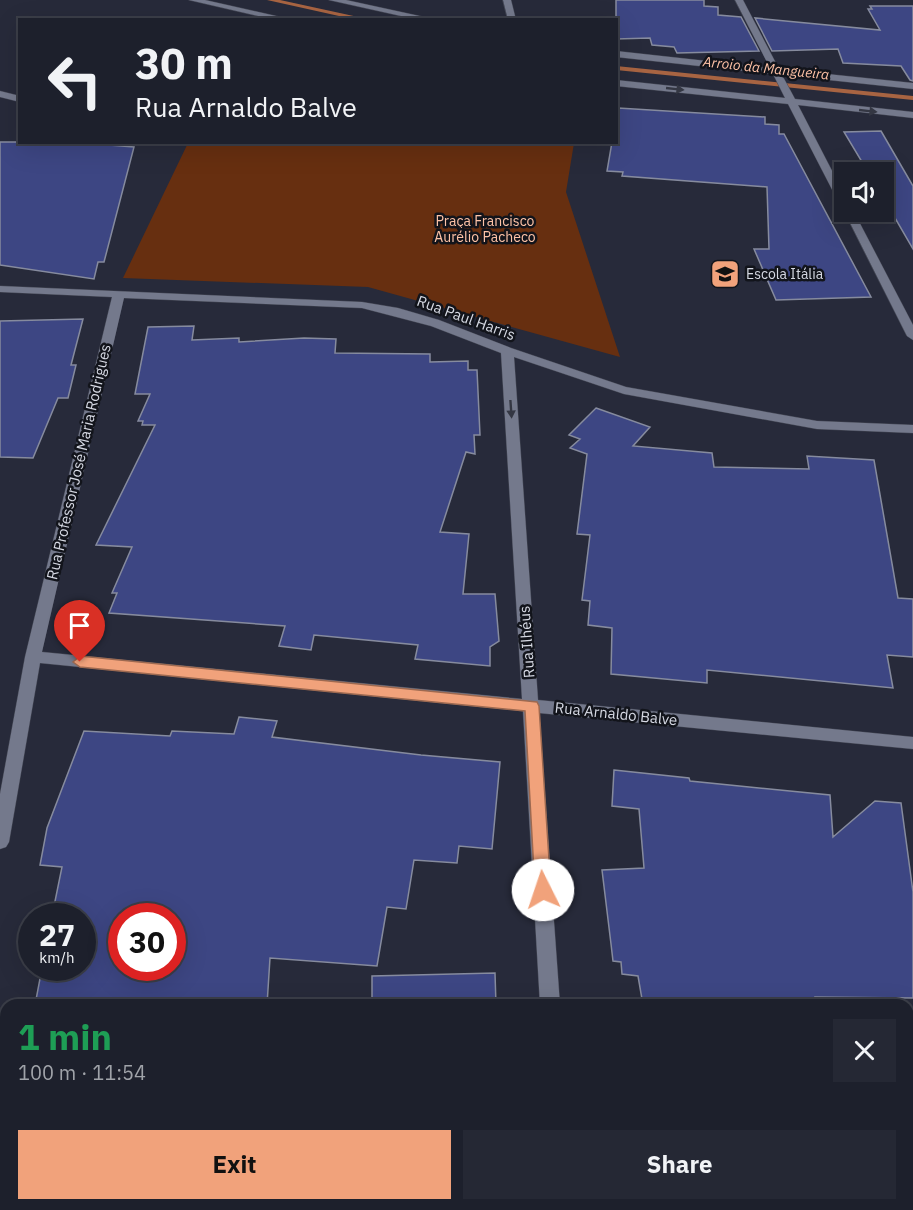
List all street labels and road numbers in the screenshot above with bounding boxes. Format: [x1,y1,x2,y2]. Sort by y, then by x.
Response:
street label: Rua Paul Harris [414,291,518,344]
street label: Rua Professor José Maria Rodrigues [42,342,115,582]
street label: Rua Ilhéus [515,605,539,679]
street label: Rua Arnaldo Balve [554,698,678,729]

